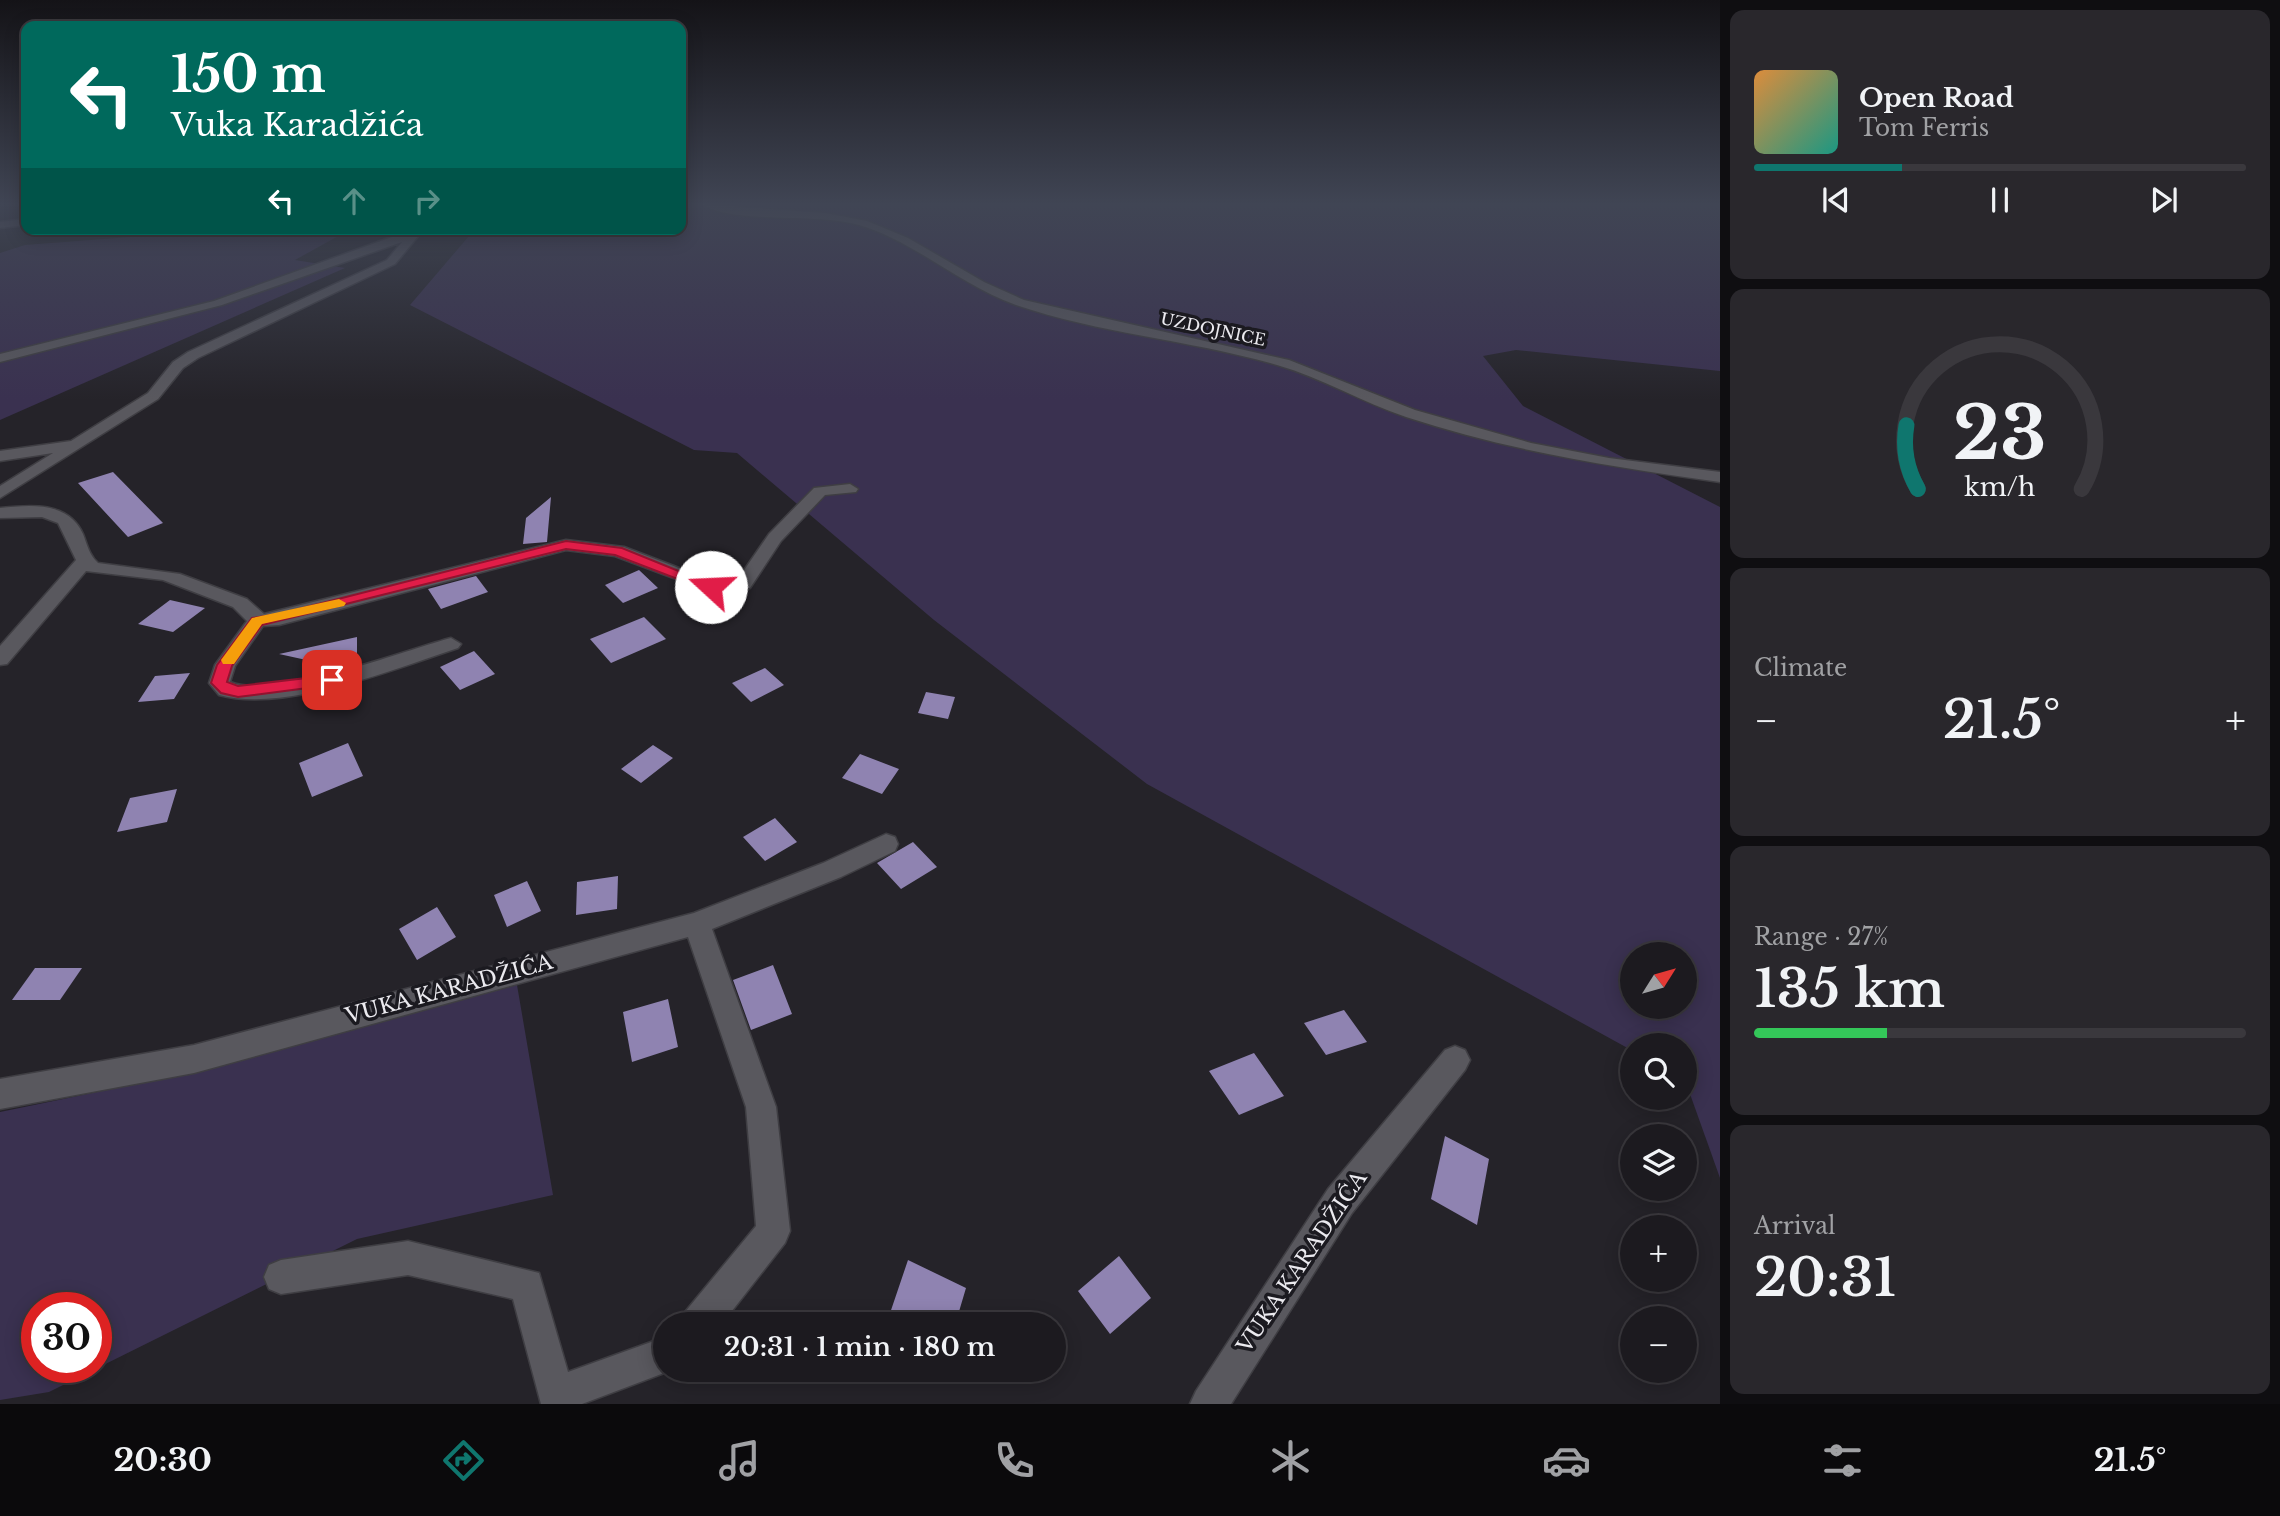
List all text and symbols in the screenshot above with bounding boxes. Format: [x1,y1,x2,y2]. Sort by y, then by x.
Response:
text: 150 m [171,44,326,105]
icon: left [56,49,147,140]
text: Open Road [1859,82,2014,114]
text: Vuka Karadžića [171,105,424,145]
text: Tom Ferris [1859,114,1989,142]
icon: previous [1817,181,1855,219]
icon: pause [1981,181,2019,219]
icon: next [2145,181,2183,219]
icon: left [262,182,300,220]
icon: ahead [335,182,373,220]
icon: right [408,182,446,220]
street label: UZDOJNICE [1159,308,1267,350]
text: 23 [1953,389,2047,480]
text: km/h [1965,472,2035,503]
position arrow [674,550,748,624]
pin [302,650,362,710]
text: Climate [1754,654,1847,682]
icon: arrive [313,661,351,699]
text: 21.5° [1943,688,2060,752]
text: − [1754,697,1778,744]
text: + [2225,697,2246,744]
text: Range · 27% [1754,923,1888,951]
north arrow [1620,942,1698,1018]
map controls [1620,942,1697,1383]
street label: VUKA KARADŽIĆA [341,949,556,1029]
text: 135 km [1754,957,1945,1021]
button: search [1620,1033,1697,1110]
button: layers [1620,1124,1697,1201]
street label: VUKA KARADŽIĆA [1231,1166,1373,1359]
text: Arrival [1754,1212,1835,1240]
button: + [1620,1215,1697,1292]
text: 20:31 [1754,1246,1896,1310]
speed limit sign: 30 [21,1292,112,1383]
button: − [1620,1306,1697,1383]
text: 20:31 · 1 min · 180 m [724,1331,995,1363]
icon: directions [439,1436,488,1485]
icon: music [715,1436,764,1485]
icon: phone [990,1436,1039,1485]
icon: climate [1266,1436,1315,1485]
icon: car [1542,1436,1591,1485]
icon: filters [1818,1436,1867,1485]
text: 20:30 [113,1440,212,1480]
text: 21.5° [2094,1440,2167,1480]

